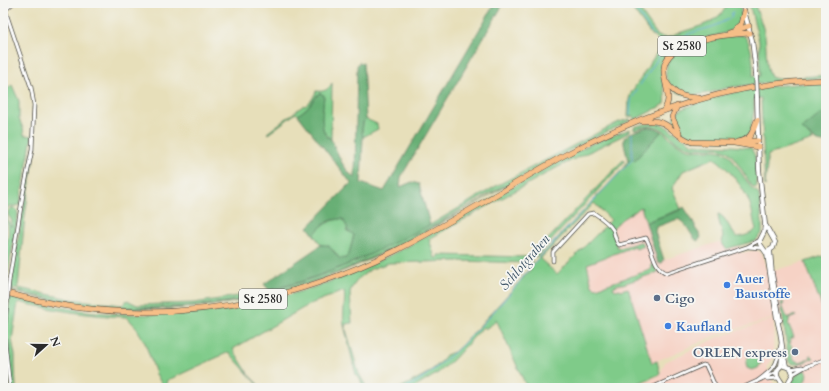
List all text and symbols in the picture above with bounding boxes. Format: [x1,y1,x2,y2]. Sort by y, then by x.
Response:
road number: St 2580 [658,36,706,56]
water label: Schlotgraben [495,230,554,294]
place label: Auer Baustoffe [735,270,791,303]
marker: Auer Baustoffe [722,280,732,290]
road number: St 2580 [239,289,287,309]
place label: Cigo [665,290,695,308]
marker: Cigo [652,293,662,303]
place label: Kaufland [676,318,732,336]
marker: Kaufland [663,321,673,331]
north arrow [26,325,66,365]
text: N [46,334,64,349]
place label: ORLEN express [693,344,787,362]
marker: ORLEN express [790,347,800,357]

